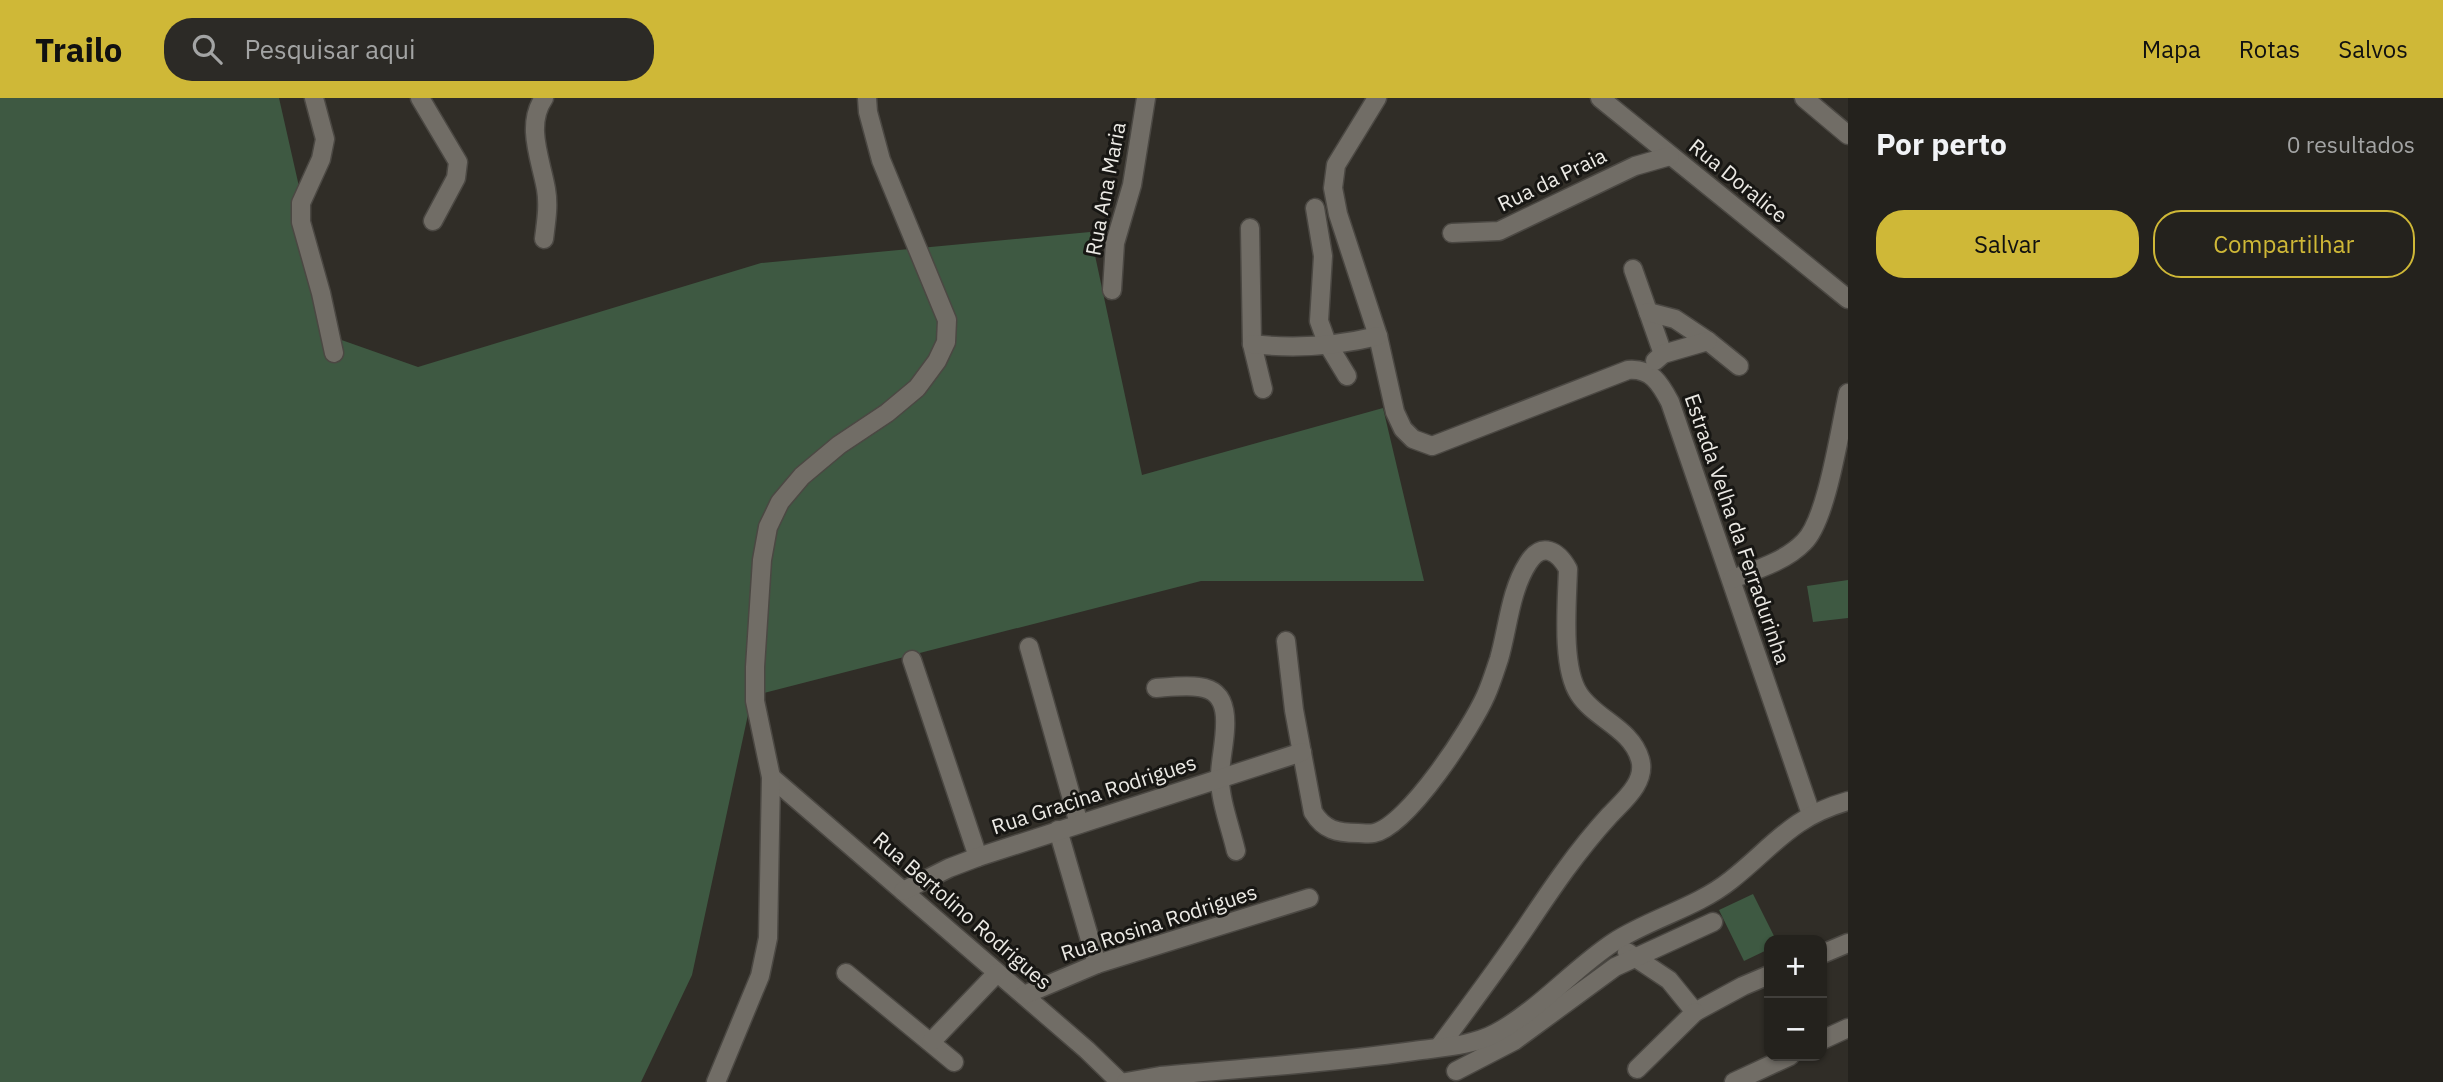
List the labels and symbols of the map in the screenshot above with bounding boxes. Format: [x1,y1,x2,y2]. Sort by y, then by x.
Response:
street label: Rua Ana Maria [1078,120,1132,258]
street label: Rua Doralice [1684,132,1794,229]
street label: Rua da Praia [1493,141,1611,217]
street label: Estrada Velha da Ferradurinha [1678,390,1797,668]
street label: Rua Gracina Rodrigues [988,748,1200,840]
street label: Rua Bertolino Rodrigues [867,825,1058,996]
street label: Rua Rosina Rodrigues [1057,877,1260,967]

